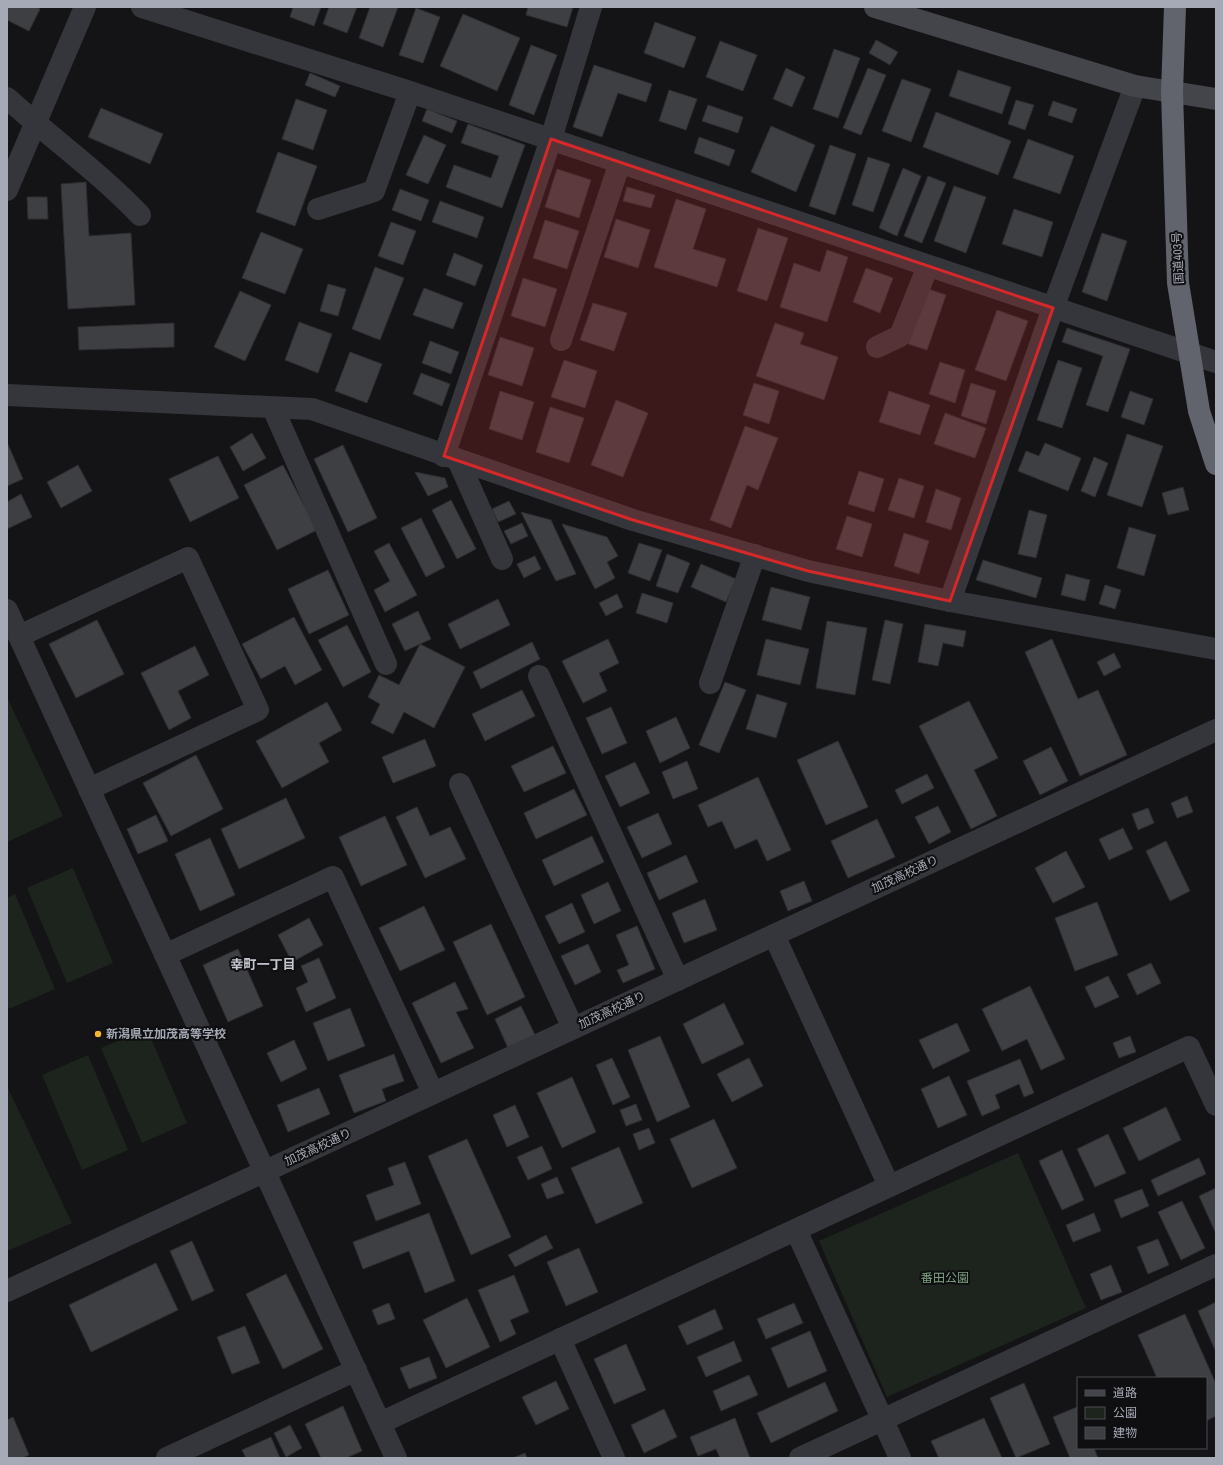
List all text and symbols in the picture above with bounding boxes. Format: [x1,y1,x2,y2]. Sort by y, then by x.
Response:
street label: 国道403号 [1169,231,1187,285]
street label: 加茂高校通り [869,852,941,896]
district label: 幸町一丁目 [230,956,296,973]
street label: 加茂高校通り [576,988,648,1032]
place label: 新潟県立加茂高等学校 [106,1026,226,1042]
marker: 新潟県立加茂高等学校 [93,1029,103,1039]
street label: 加茂高校通り [282,1125,354,1169]
park label: 番田公園 [921,1270,969,1286]
legend [1077,1377,1207,1449]
text: 道路 [1113,1385,1137,1401]
text: 公園 [1113,1405,1137,1421]
text: 建物 [1113,1425,1137,1441]

